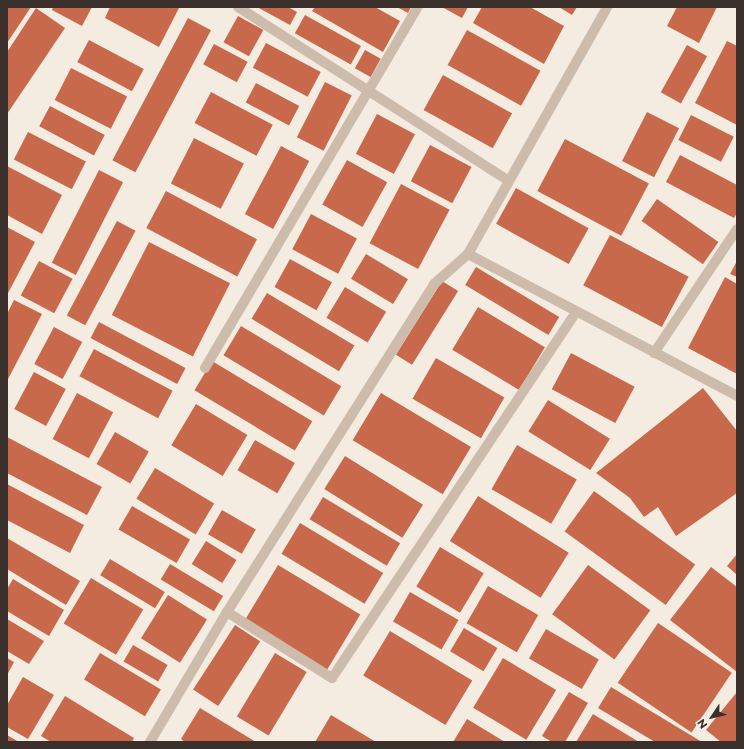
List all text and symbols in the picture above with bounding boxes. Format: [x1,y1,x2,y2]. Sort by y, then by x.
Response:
north arrow [692,697,732,737]
text: N [694,716,710,732]

